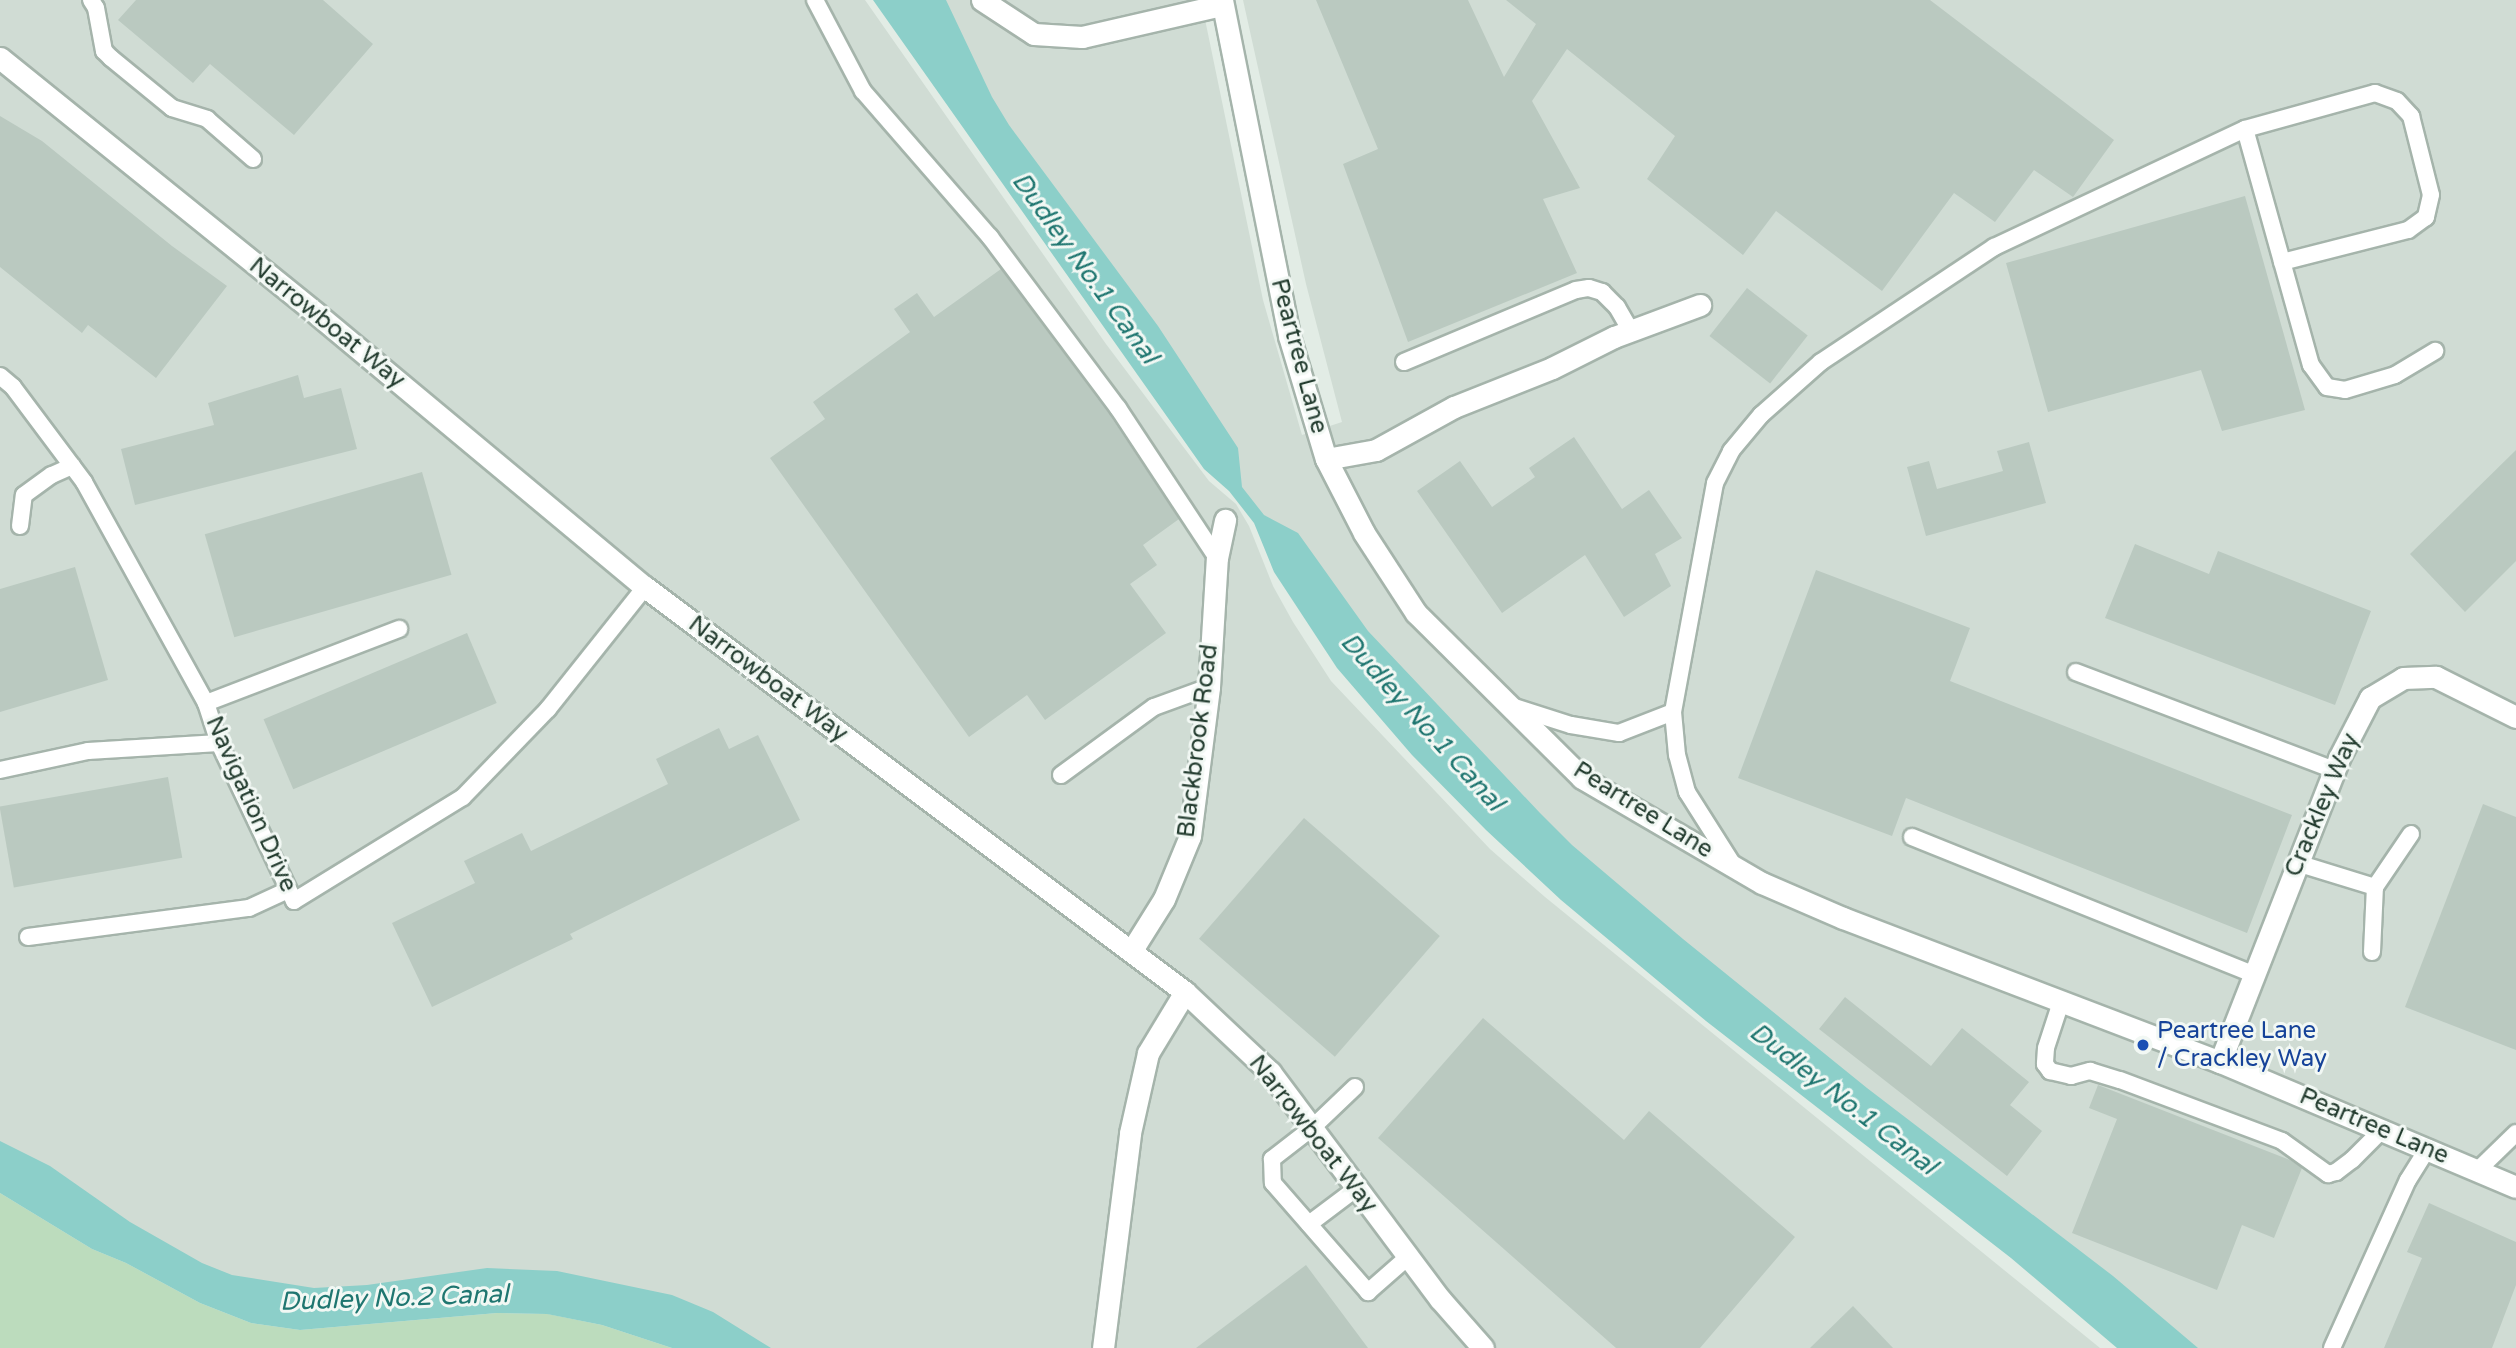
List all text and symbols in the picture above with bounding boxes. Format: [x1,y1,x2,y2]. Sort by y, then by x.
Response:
water label: Dudley No.1 Canal [1005,166,1165,370]
street label: Narrowboat Way [243,251,411,395]
street label: Peartree Lane [1265,275,1333,437]
street label: Narrowboat Way [683,610,853,748]
water label: Dudley No.1 Canal [1334,627,1510,817]
street label: Blackbrook Road [1172,643,1224,839]
street label: Navigation Drive [199,712,303,896]
street label: Crackley Way [2279,729,2365,881]
street label: Peartree Lane [1568,756,1718,864]
water label: Dudley No.1 Canal [1743,1016,1943,1182]
place label: Peartree Lane / Crackley Way [2157,1017,2327,1073]
marker: Peartree Lane / Crackley Way [2135,1037,2151,1053]
street label: Narrowboat Way [1243,1049,1383,1219]
street label: Peartree Lane [2295,1082,2453,1170]
water label: Dudley No.2 Canal [279,1278,509,1318]

